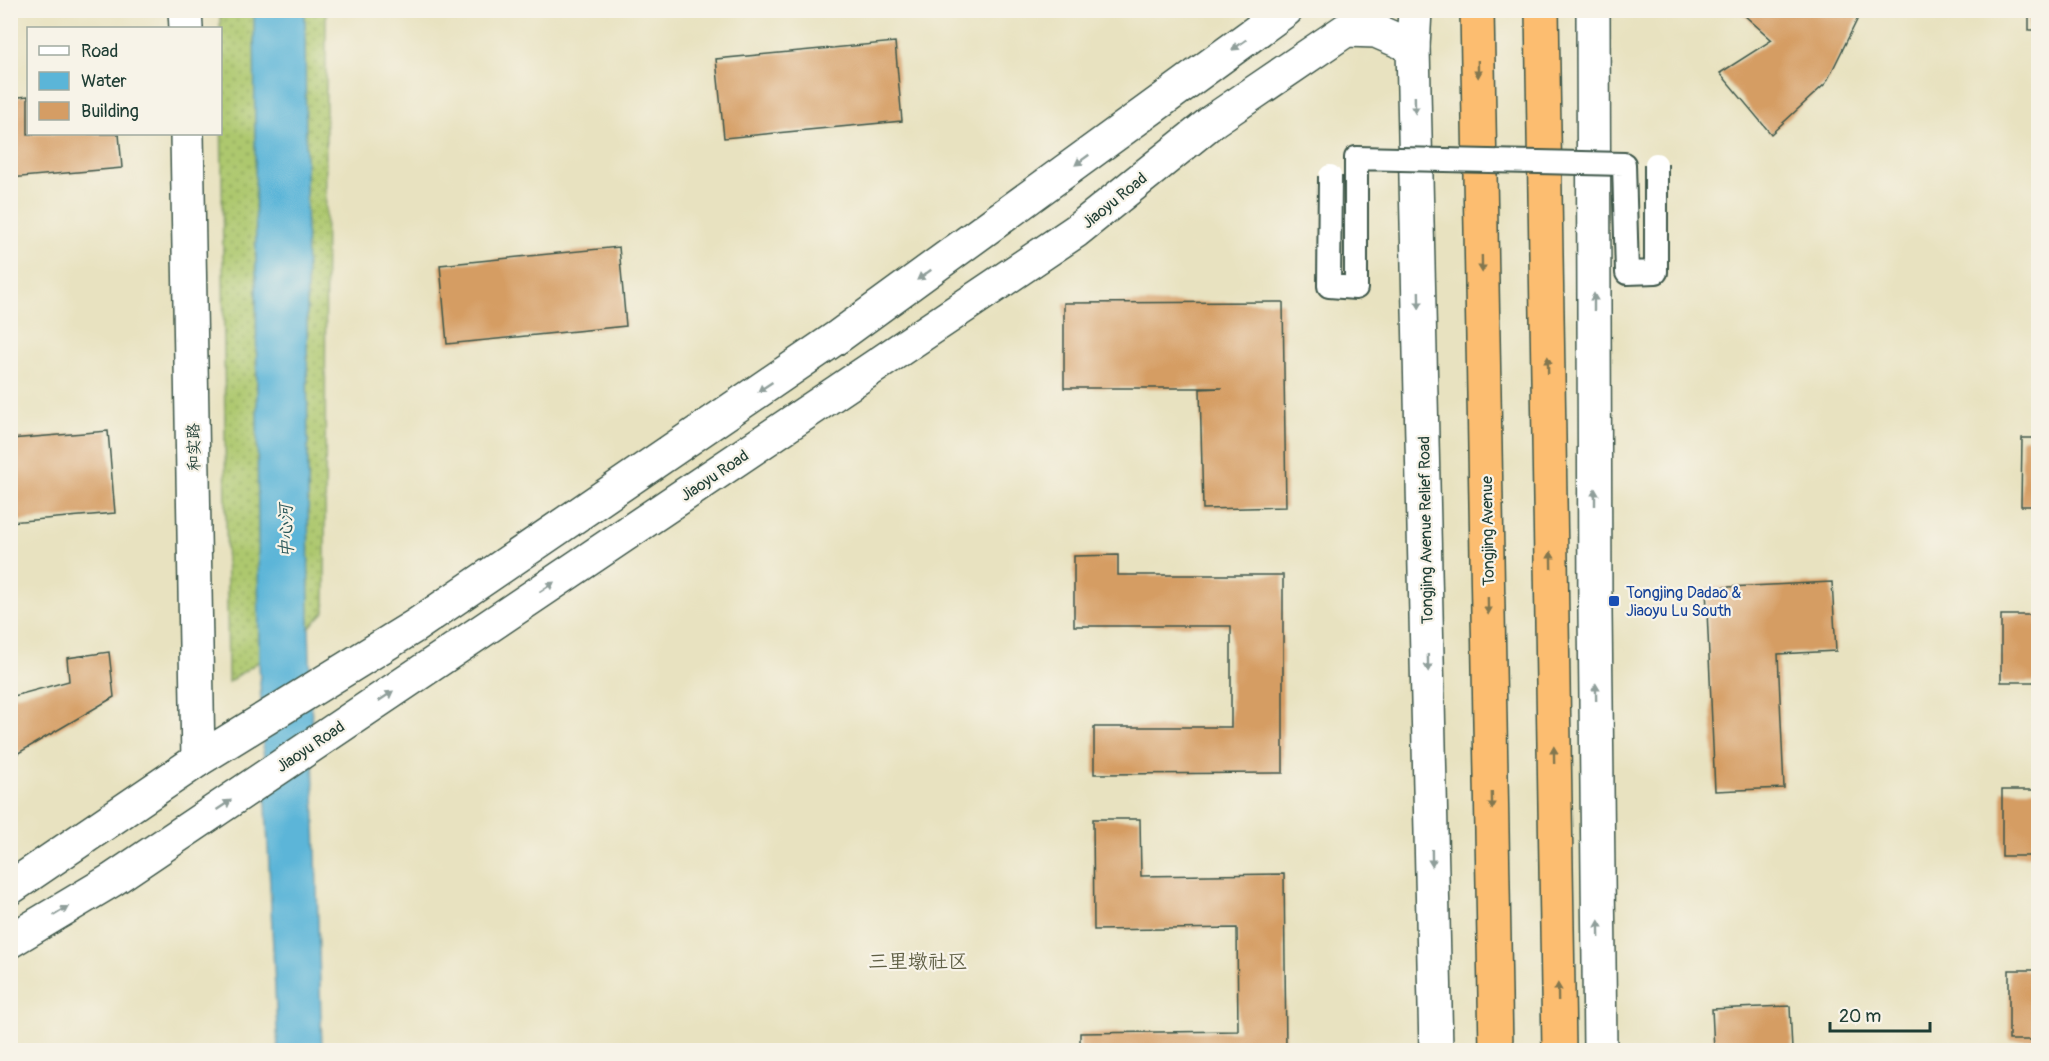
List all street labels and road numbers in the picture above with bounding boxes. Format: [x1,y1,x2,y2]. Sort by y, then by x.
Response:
street label: Jiaoyu Road [1078,168,1151,233]
street label: 和实路 [184,423,204,471]
street label: Tongjing Avenue Relief Road [1414,436,1438,624]
street label: Jiaoyu Road [677,446,753,506]
street label: Tongjing Avenue [1477,476,1499,586]
street label: Jiaoyu Road [273,717,349,777]

